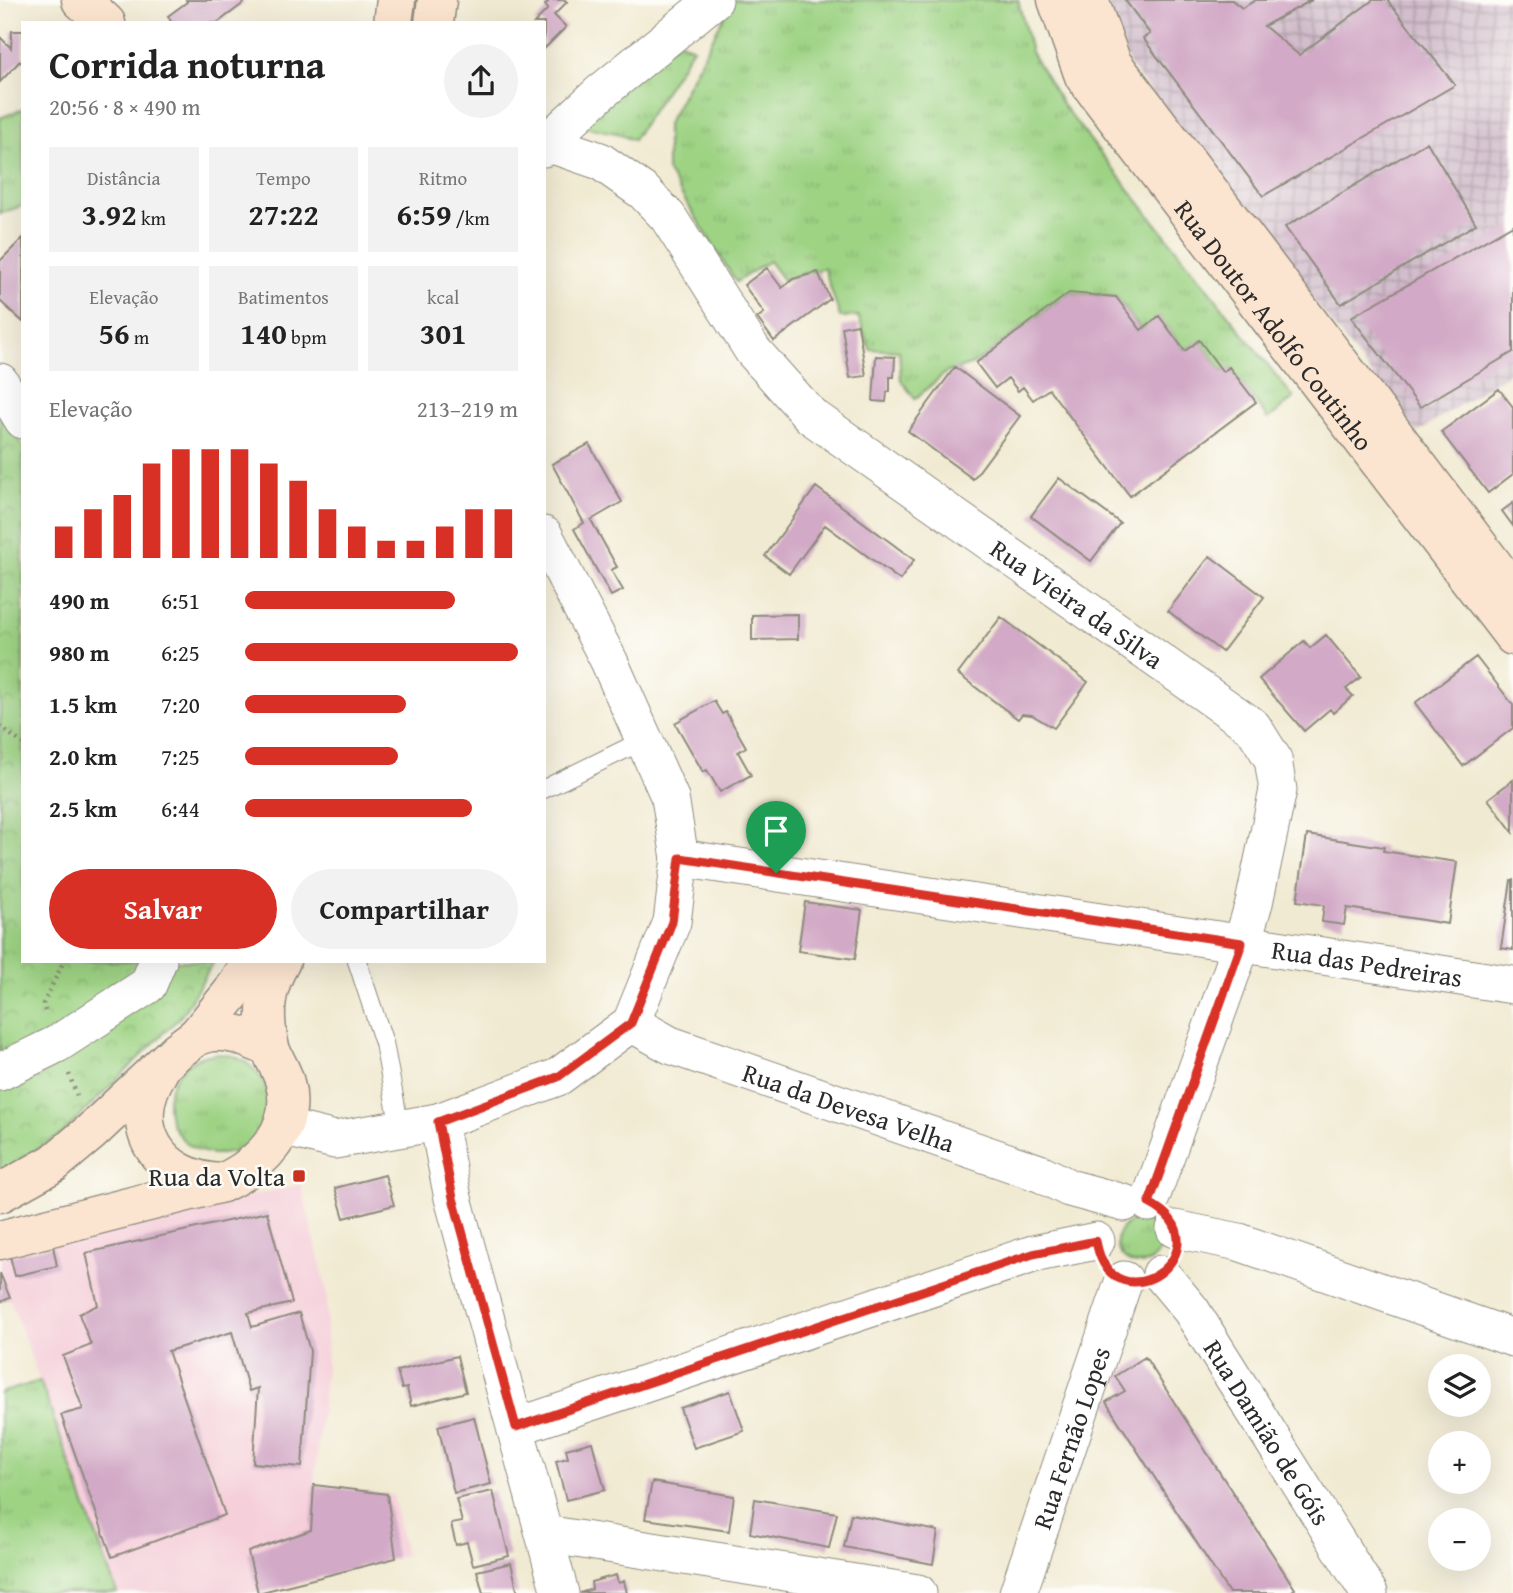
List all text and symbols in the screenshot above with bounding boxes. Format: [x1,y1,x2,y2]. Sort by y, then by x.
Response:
text: Corrida noturna [49,36,325,92]
button: share [444,44,518,118]
text: 20:56 · 8 × 490 m [49,90,201,123]
text: Distância [87,164,161,192]
text: Tempo [256,164,311,192]
text: Ritmo [419,164,467,192]
street label: Rua Doutor Adolfo Coutinho [1166,191,1383,459]
text: 3.92 [82,192,137,236]
text: 27:22 [248,192,319,236]
text: 6:59 [396,192,452,236]
text: km [137,204,166,232]
text: /km [452,204,490,232]
text: Elevação [89,283,158,311]
text: Batimentos [238,283,329,311]
text: kcal [427,283,459,311]
text: 56 [98,311,130,355]
text: 140 [240,311,287,355]
text: 301 [420,311,466,355]
text: m [130,323,149,351]
text: bpm [287,323,327,351]
text: Elevação [49,392,133,425]
text: 213–219 m [417,392,518,425]
street label: Rua Vieira da Silva [983,529,1172,678]
text: 490 m [49,584,110,617]
text: 6:51 [161,584,200,617]
text: 980 m [49,636,110,669]
text: 6:25 [161,636,200,669]
text: 1.5 km [49,688,117,721]
text: 7:20 [161,688,200,721]
text: 2.0 km [49,740,117,773]
text: 7:25 [161,740,200,773]
text: 2.5 km [49,792,117,825]
text: 6:44 [161,792,200,825]
pin [746,801,806,873]
icon: arrive [757,812,795,850]
button: Salvar [49,869,277,949]
button: Compartilhar [291,869,518,949]
street label: Rua das Pedreiras [1269,929,1465,997]
street label: Rua da Devesa Velha [738,1052,961,1162]
place label: Rua da Volta [149,1157,286,1196]
marker: Rua da Volta [291,1168,307,1184]
street label: Rua Damião de Góis [1194,1331,1341,1533]
street label: Rua Fernão Lopes [1022,1341,1120,1534]
map controls [1428,1354,1491,1571]
button: layers [1428,1354,1491,1417]
button: + [1428,1431,1491,1494]
button: − [1428,1508,1491,1571]

